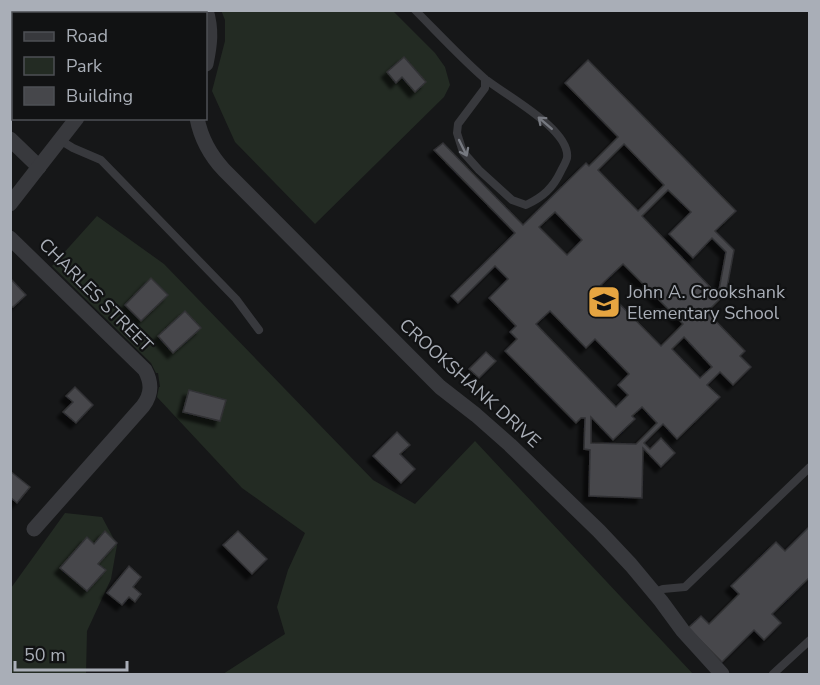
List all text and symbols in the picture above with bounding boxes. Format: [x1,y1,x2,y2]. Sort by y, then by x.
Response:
legend [12,12,207,120]
text: Road [66,24,108,48]
text: Park [66,54,103,78]
text: Building [66,84,133,108]
one-way arrow [537,116,552,130]
one-way arrow [457,139,469,156]
street label: CHARLES STREET [34,233,158,357]
place label: John A. Crookshank Elementary School [626,280,786,325]
school or university icon: John A. Crookshank Elementary School [586,284,622,320]
street label: CROOKSHANK DRIVE [394,313,546,453]
scale bar [15,634,128,672]
text: 50 m [24,643,66,667]

